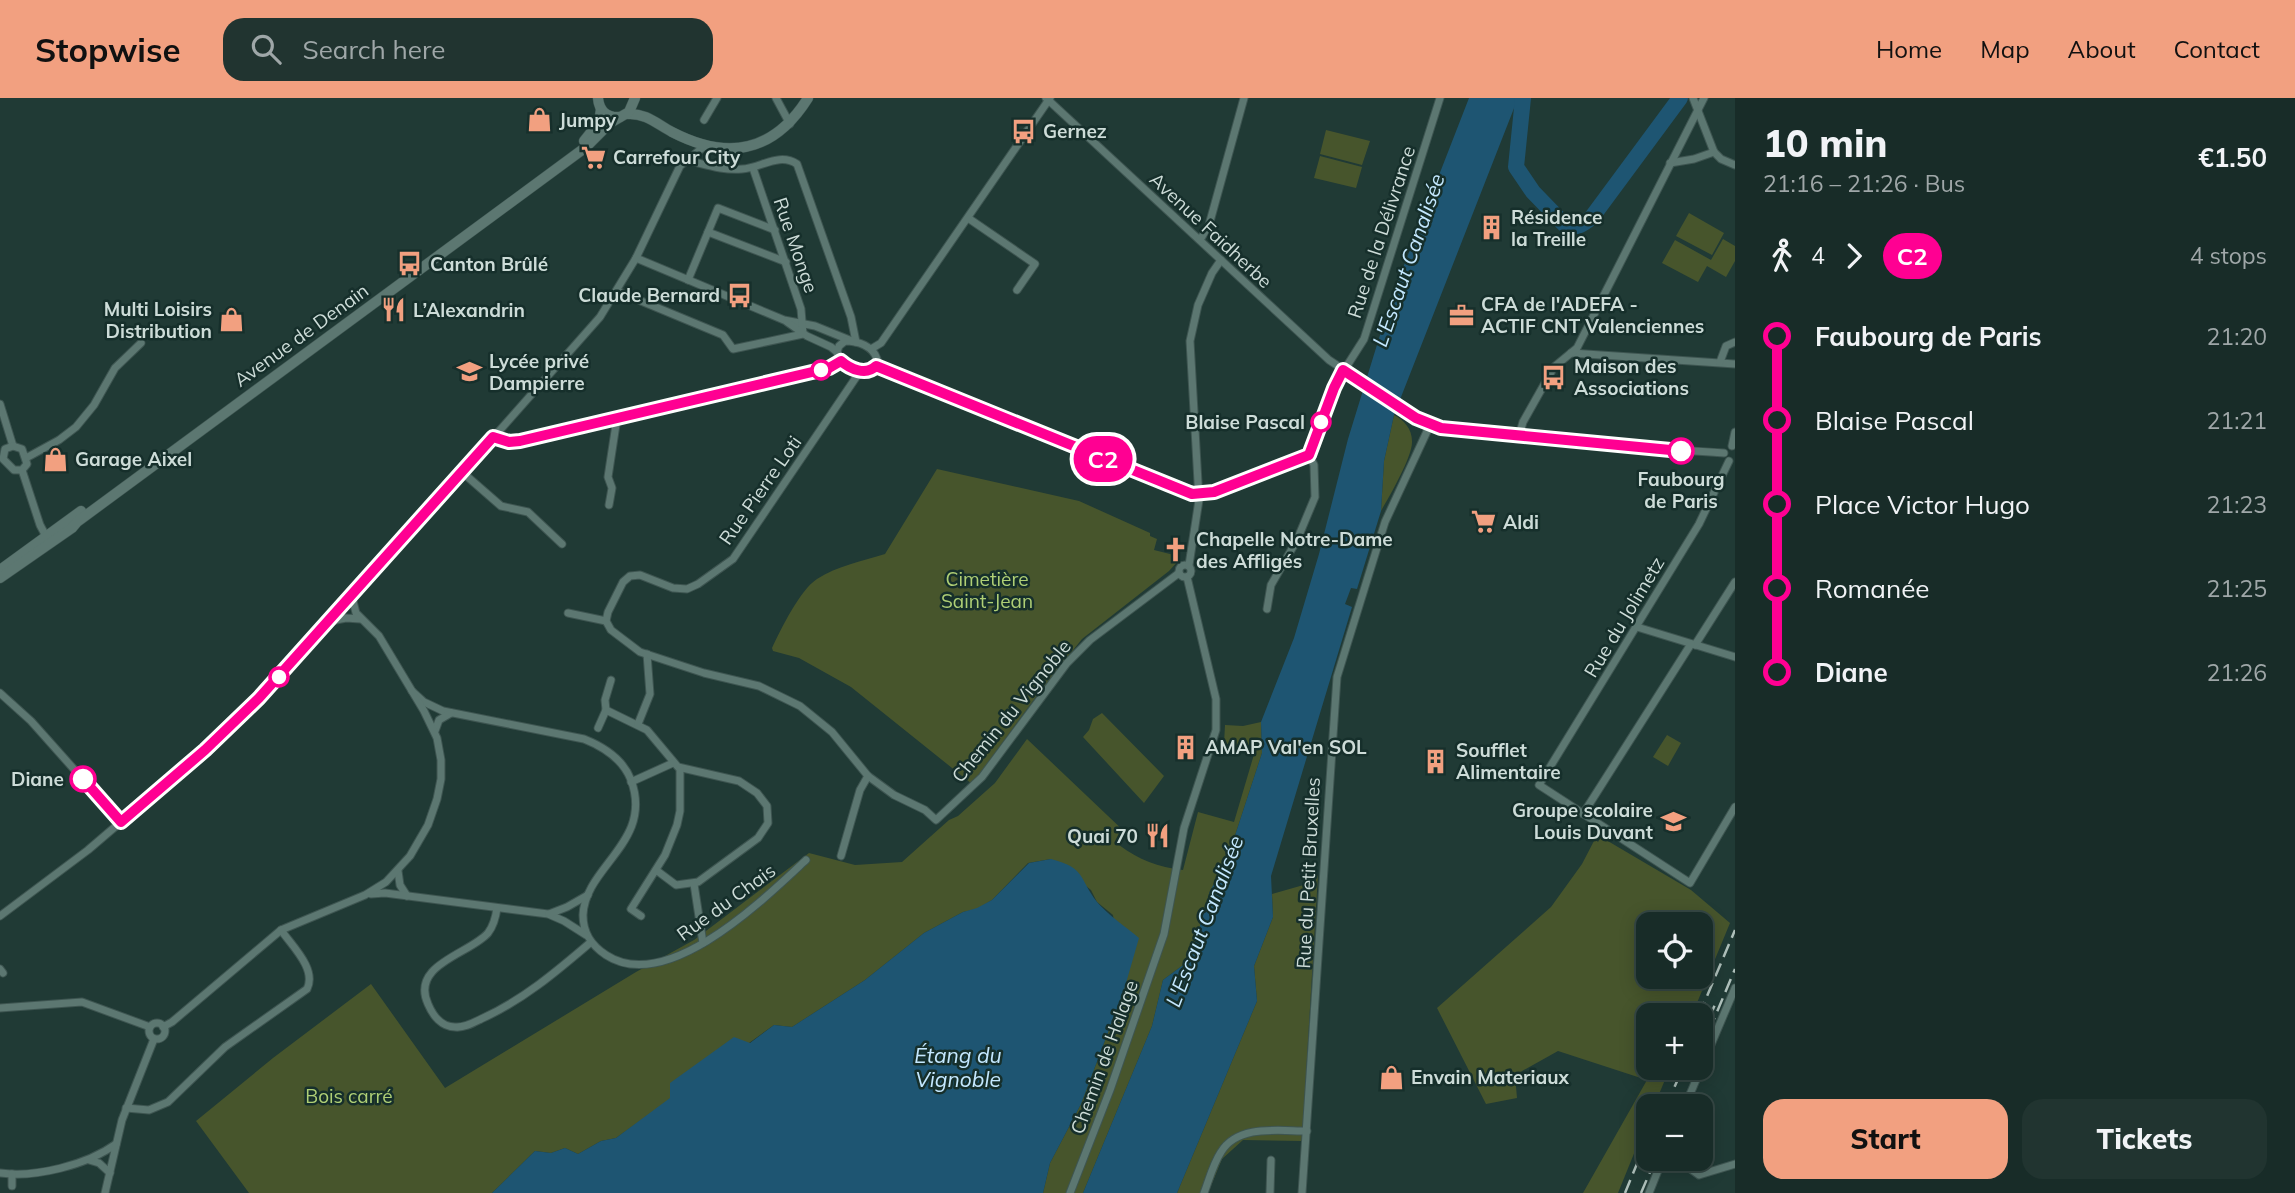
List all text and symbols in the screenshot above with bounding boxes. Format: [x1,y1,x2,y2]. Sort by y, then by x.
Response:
search box [223,18,713,81]
text: Stopwise [35,29,181,70]
icon: search [247,30,285,68]
text: Search here [303,33,445,66]
text: Home [1876,34,1942,64]
text: Map [1980,34,2030,64]
text: About [2068,34,2136,64]
text: Contact [2174,34,2260,64]
shop icon: Jumpy [525,106,553,134]
place label: Jumpy [559,108,617,132]
bus stop icon: Gernez [1009,117,1037,145]
place label: Gernez [1043,119,1107,143]
text: 10 min [1763,119,1888,167]
text: €1.50 [2198,141,2267,174]
supermarket icon: Carrefour City [579,143,607,171]
street label: Rue de la Délivrance [1342,143,1420,321]
place label: Carrefour City [613,145,741,169]
street label: Avenue Faidherbe [1145,167,1277,293]
text: 21:16 – 21:26 · Bus [1763,169,1965,198]
water label: L'Escaut Canalisée [1366,170,1450,350]
street label: Rue Monge [768,194,824,296]
place label: Résidence la Treille [1511,205,1602,251]
building icon: Résidence la Treille [1477,214,1505,242]
icon: walk [1763,237,1801,275]
icon: forward [1835,237,1873,275]
text: 4 [1811,241,1825,270]
text: C2 [1897,241,1928,271]
text: 4 stops [2190,241,2267,270]
bus stop icon: Canton Brûlé [396,250,424,278]
place label: Canton Brûlé [430,252,548,276]
street label: Avenue de Denain [229,278,373,392]
bus stop icon: Claude Bernard [726,281,754,309]
place label: Claude Bernard [578,283,720,307]
place label: CFA de l'ADEFA - ACTIF CNT Valenciennes [1481,292,1704,338]
restaurant icon: L’Alexandrin [379,296,407,324]
place label: Multi Loisirs Distribution [104,297,212,343]
place label: L’Alexandrin [413,298,525,322]
office icon: CFA de l'ADEFA - ACTIF CNT Valenciennes [1447,301,1475,329]
shop icon: Multi Loisirs Distribution [218,306,246,334]
text: Faubourg de Paris [1815,320,2042,353]
text: 21:20 [2207,322,2267,351]
place label: Lycée privé Dampierre [489,349,589,395]
place label: Maison des Associations [1574,354,1689,400]
school or university icon: Lycée privé Dampierre [455,358,483,386]
unlabelled marker [811,360,831,380]
bus stop icon: Maison des Associations [1540,363,1568,391]
text: Blaise Pascal [1815,404,1974,437]
text: 21:21 [2207,406,2267,435]
place label: Blaise Pascal [1185,410,1305,434]
marker: Blaise Pascal [1311,412,1331,432]
street label: Rue Pierre Loti [714,431,806,549]
line badge: C2 [1072,436,1134,482]
marker: Faubourg de Paris [1668,438,1694,464]
text: C2 [1088,444,1118,474]
shop icon: Garage Aixel [41,445,69,473]
place label: Garage Aixel [75,447,192,471]
place label: Faubourg de Paris [1637,467,1725,513]
text: Place Victor Hugo [1815,488,2030,521]
text: 21:23 [2207,490,2267,519]
supermarket icon: Aldi [1469,508,1497,536]
place label: Aldi [1503,510,1539,534]
place label: Chapelle Notre-Dame des Affligés [1196,527,1393,573]
church icon: Chapelle Notre-Dame des Affligés [1162,536,1190,564]
street label: Rue du Jolimetz [1579,552,1669,682]
park label: Cimetière Saint-Jean [941,567,1033,613]
text: Romanée [1815,572,1930,605]
text: 21:25 [2207,574,2267,603]
street label: Chemin du Vignoble [946,635,1076,787]
text: Diane [1815,656,1888,689]
text: 21:26 [2207,658,2267,687]
unlabelled marker [269,667,289,687]
building icon: AMAP Val'en SOL [1171,733,1199,761]
place label: AMAP Val'en SOL [1205,735,1367,759]
place label: Soufflet Alimentaire [1456,738,1561,784]
building icon: Soufflet Alimentaire [1422,747,1450,775]
marker: Diane [70,766,96,792]
place label: Diane [11,767,64,791]
street label: Rue du Petit Bruxelles [1291,777,1325,969]
place label: Groupe scolaire Louis Duvant [1512,798,1653,844]
school or university icon: Groupe scolaire Louis Duvant [1659,807,1687,835]
restaurant icon: Quai 70 [1144,822,1172,850]
place label: Quai 70 [1067,824,1138,848]
water label: L'Escaut Canalisée [1159,832,1249,1010]
street label: Rue du Chais [672,858,780,946]
map controls [1636,912,1713,1171]
button: locate [1636,912,1713,989]
street label: Chemin de Halage [1065,977,1143,1137]
button: + [1636,1003,1713,1080]
water label: Étang du Vignoble [914,1042,1002,1092]
shop icon: Envain Materiaux [1377,1063,1405,1091]
place label: Envain Materiaux [1411,1065,1570,1089]
park label: Bois carré [305,1084,393,1108]
button: − [1636,1094,1713,1171]
button: Start [1763,1099,2008,1179]
button: Tickets [2022,1099,2267,1179]

